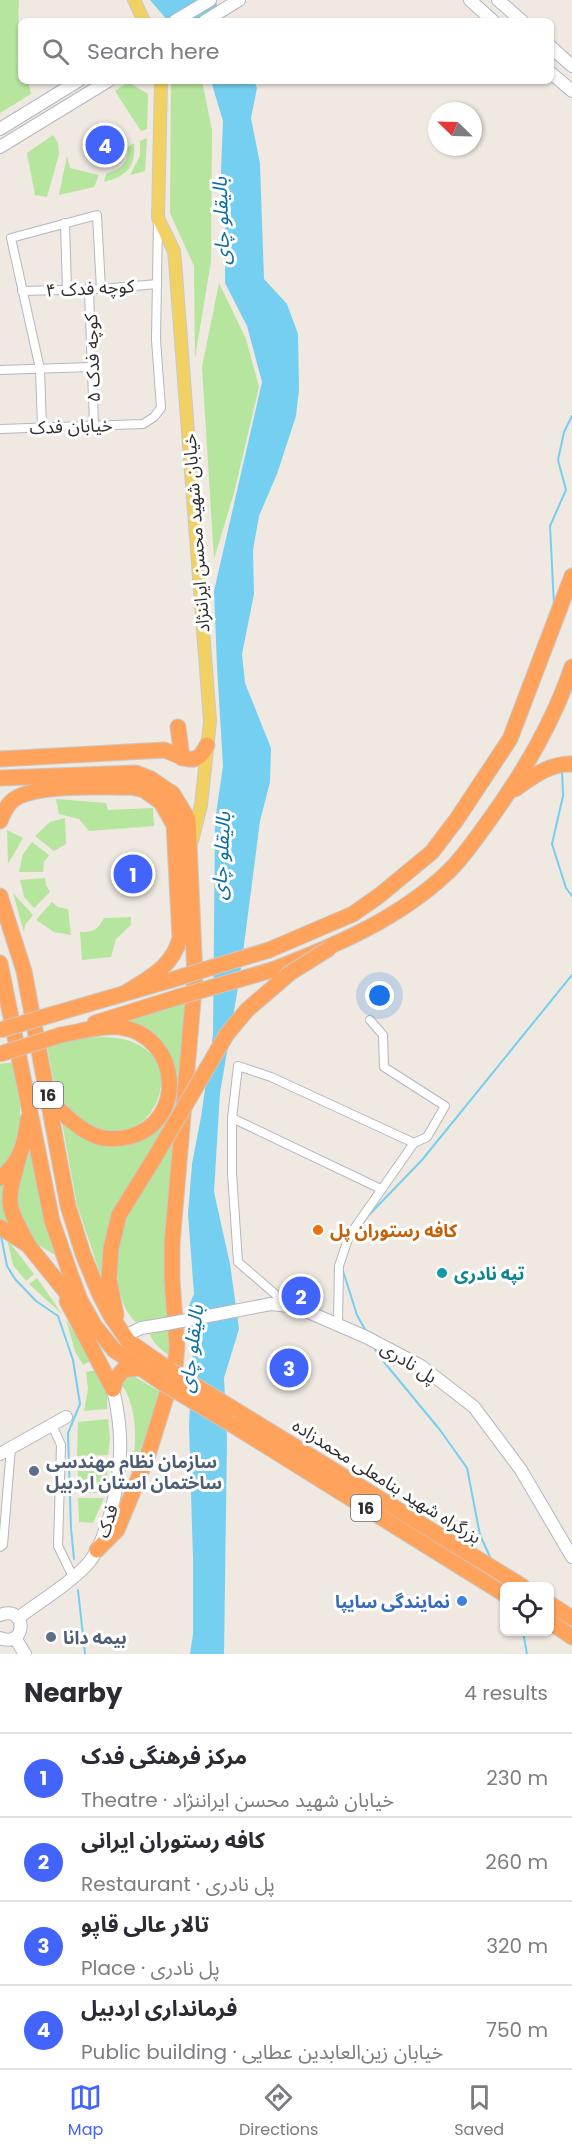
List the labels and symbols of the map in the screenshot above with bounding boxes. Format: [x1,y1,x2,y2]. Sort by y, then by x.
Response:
north arrow [428,102,482,156]
pin: 4 [86,122,124,168]
water label: بالیقلو چای [205,176,237,265]
street label: کوچه فدک ۴ [45,273,135,303]
street label: کوچه فدک ۵ [78,313,106,403]
street label: خیابان فدک [29,412,113,440]
street label: خیابان شهید محسن ایراننژاد [177,433,215,633]
water label: بالیقلو چای [205,811,237,901]
pin: 1 [114,852,152,896]
your location [365,981,394,1010]
road number: 16 [33,1082,63,1108]
place label: کافه رستوران پل [330,1218,458,1243]
marker: کافه رستوران پل [311,1223,325,1237]
place label: تپه نادری [454,1261,525,1286]
marker: تپه نادری [435,1266,449,1280]
pin: 2 [282,1274,320,1318]
water label: بالیقلو چای [172,1303,210,1394]
street label: پل نادری [376,1335,442,1389]
pin: 3 [270,1346,308,1390]
street label: بزرگراه شهید بنامعلی محمدزاده [288,1413,486,1549]
place label: سازمان نظام مهندسی ساختمان استان اردبیل [46,1449,222,1495]
marker: سازمان نظام مهندسی ساختمان استان اردبیل [27,1464,41,1478]
road number: 16 [351,1495,381,1521]
street label: فدک [90,1501,124,1541]
place label: نمایندگی سایپا [335,1589,450,1614]
marker: نمایندگی سایپا [455,1594,469,1608]
place label: بیمه دانا [63,1625,127,1650]
marker: بیمه دانا [44,1630,58,1644]

